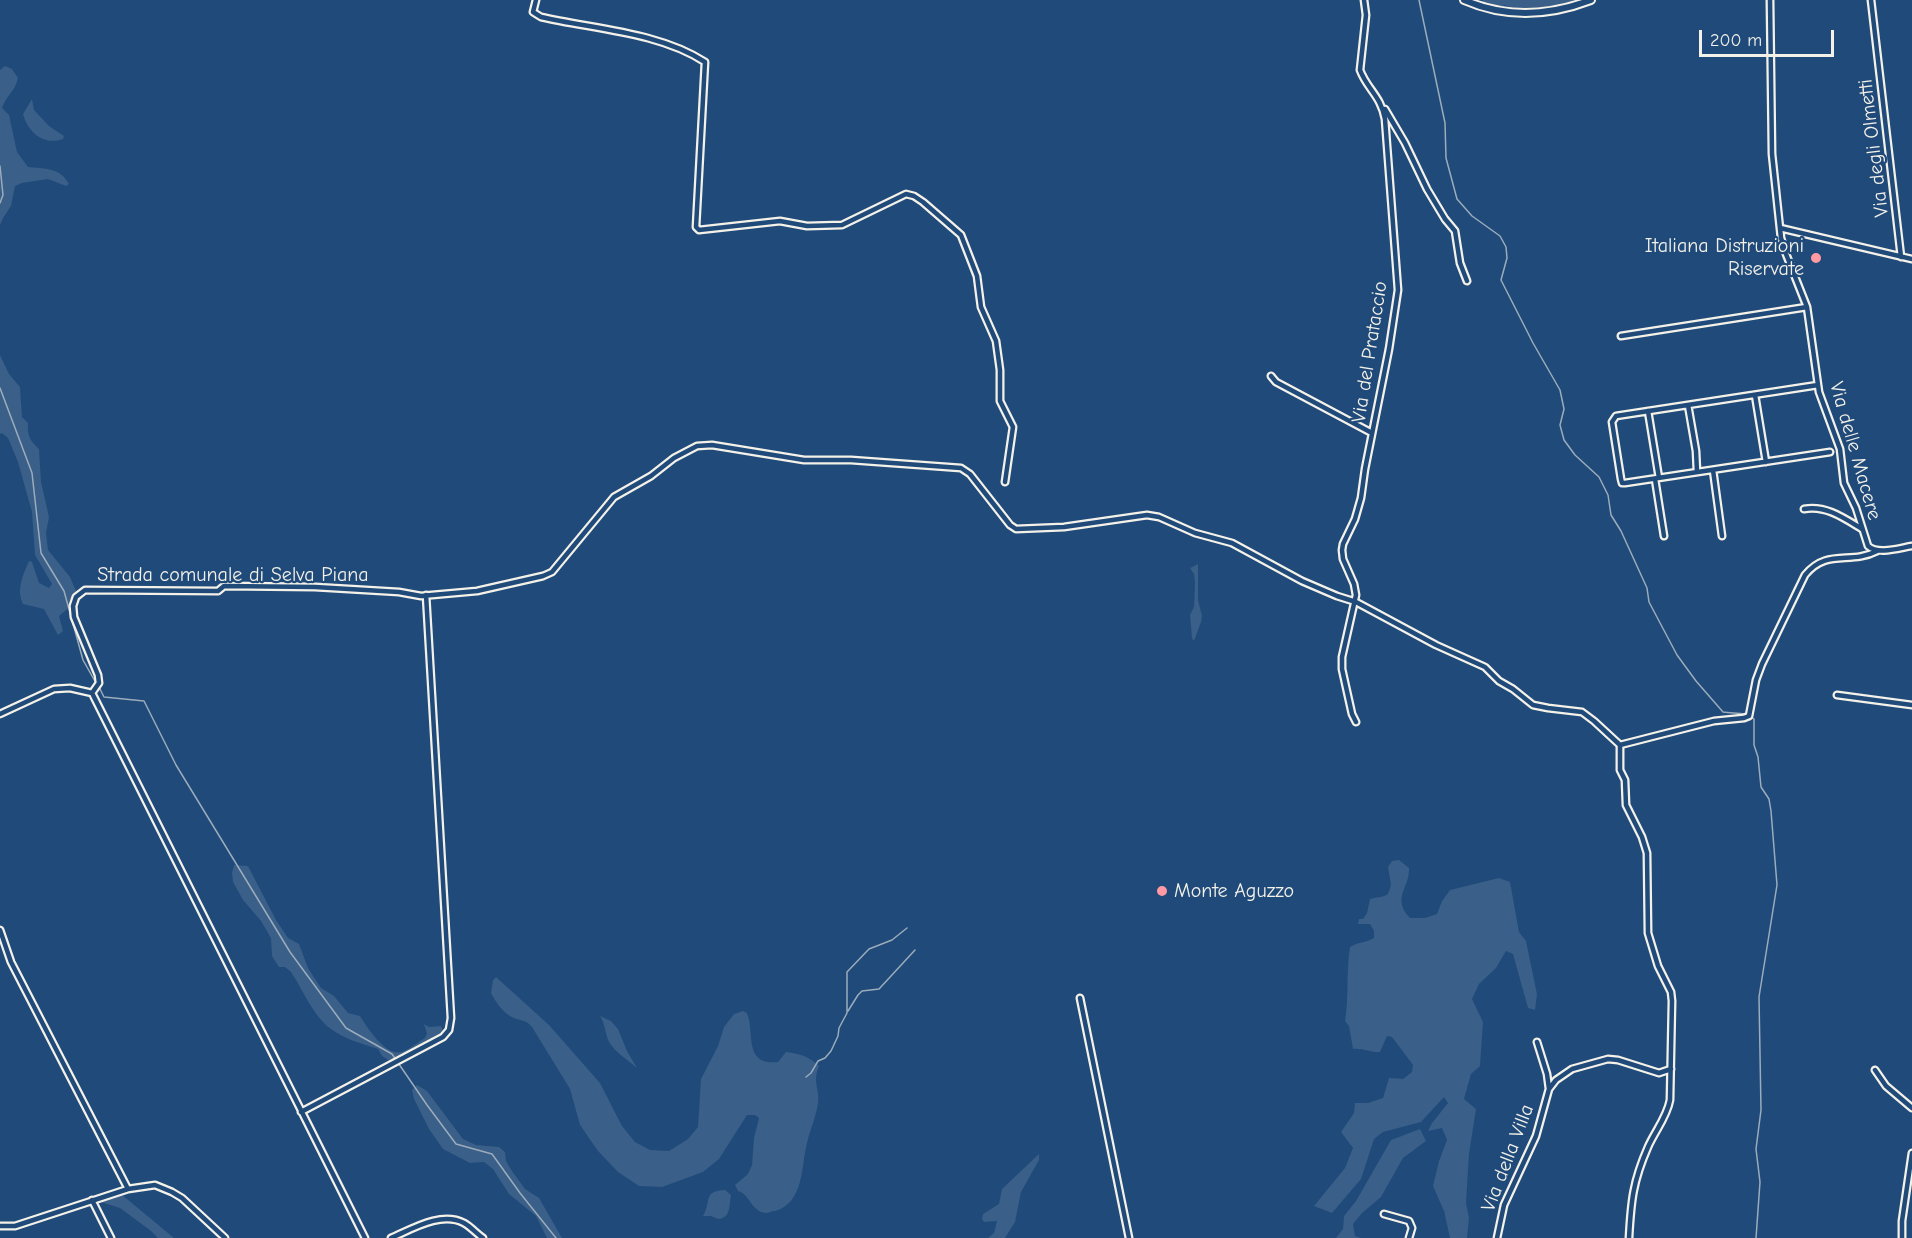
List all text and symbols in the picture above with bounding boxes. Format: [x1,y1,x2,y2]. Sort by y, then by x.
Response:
scale bar [1702,18,1837,56]
text: 200 m [1710,30,1762,51]
street label: Via degli Olmetti [1854,78,1894,218]
place label: Italiana Distruzioni Riservate [1645,234,1804,281]
marker: Italiana Distruzioni Riservate [1809,251,1823,265]
street label: Via del Prataccio [1347,280,1393,424]
street label: Via delle Macere [1824,379,1886,523]
street label: Strada comunale di Selva Piana [97,563,369,587]
place label: Monte Aguzzo [1174,879,1294,903]
marker: Monte Aguzzo [1155,884,1169,898]
street label: Via della Villa [1477,1101,1539,1215]

